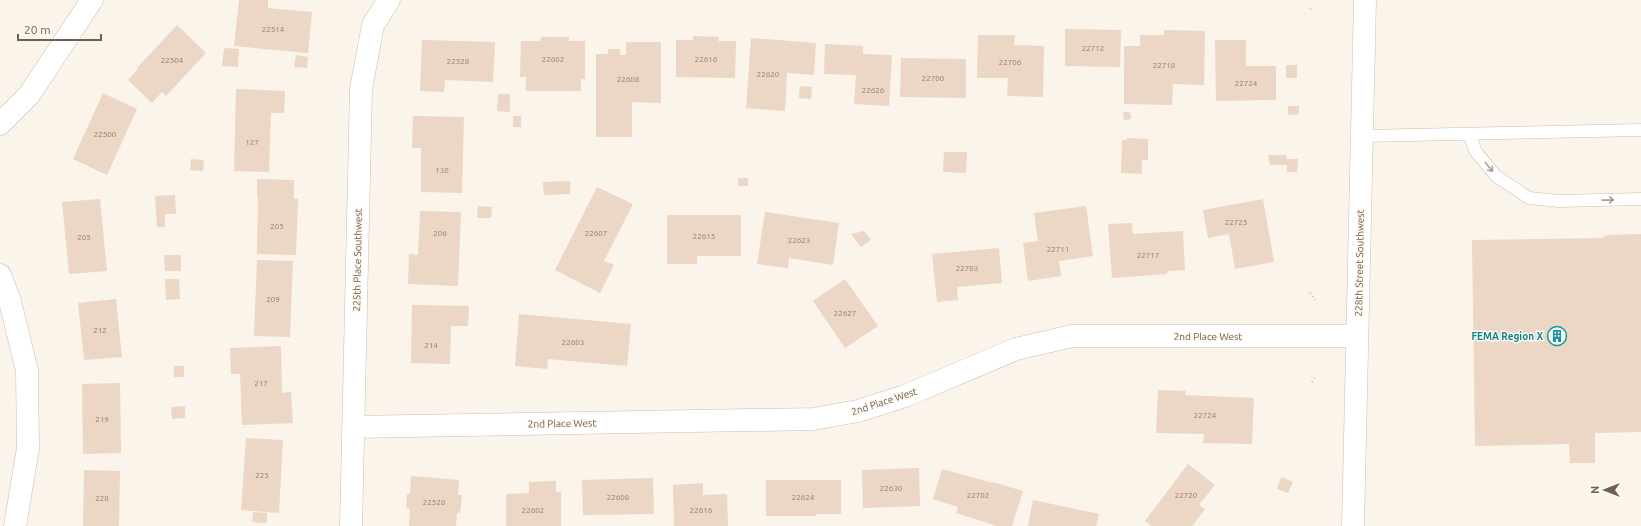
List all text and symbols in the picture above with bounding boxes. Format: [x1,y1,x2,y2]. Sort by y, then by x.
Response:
scale bar [18,16,101,42]
text: 20 m [24,23,51,36]
house number: 22514 [262,25,285,34]
house number: 22712 [1082,44,1104,53]
house number: 22602 [542,55,564,64]
house number: 22616 [695,55,718,64]
house number: 22504 [161,56,184,65]
house number: 22528 [447,57,470,66]
house number: 22706 [999,58,1022,67]
house number: 22718 [1153,61,1176,70]
house number: 22620 [757,70,780,79]
house number: 22700 [922,74,945,83]
house number: 22608 [617,75,640,84]
house number: 22724 [1235,79,1258,88]
house number: 22626 [862,86,885,95]
house number: 22500 [94,130,117,139]
house number: 127 [245,138,259,147]
one-way arrow [1484,162,1493,173]
house number: 130 [435,166,449,175]
one-way arrow [1601,196,1614,203]
street label: 225th Place Southwest [351,208,364,312]
street label: 228th Street Southwest [1353,209,1366,317]
house number: 22725 [1225,218,1247,227]
house number: 205 [270,222,284,231]
house number: 206 [433,229,447,238]
house number: 22607 [585,229,607,238]
house number: 22615 [693,232,715,241]
house number: 205 [77,233,91,242]
house number: 22623 [788,236,810,245]
house number: 22711 [1047,245,1069,254]
house number: 22717 [1137,251,1159,260]
house number: 22703 [956,264,978,273]
house number: 209 [266,295,280,304]
house number: 22627 [834,309,856,318]
building icon: FEMA Region X [1546,325,1568,347]
house number: 212 [93,326,107,335]
street label: 2nd Place West [1174,331,1242,342]
place label: FEMA Region X [1471,331,1543,342]
house number: 22603 [562,338,584,347]
house number: 214 [424,341,438,350]
house number: 217 [254,379,268,388]
street label: 2nd Place West [850,386,919,417]
house number: 22724 [1194,411,1217,420]
house number: 219 [95,415,109,424]
street label: 2nd Place West [528,417,596,430]
north arrow [1585,470,1625,510]
house number: 225 [255,471,269,480]
house number: 22630 [880,484,903,493]
text: N [1589,486,1601,494]
house number: 22702 [967,491,989,500]
house number: 22720 [1175,491,1198,500]
house number: 22608 [607,493,630,502]
house number: 22624 [792,493,815,502]
house number: 228 [95,494,109,503]
house number: 22528 [423,498,446,507]
house number: 22602 [522,506,544,515]
house number: 22616 [690,506,713,515]

